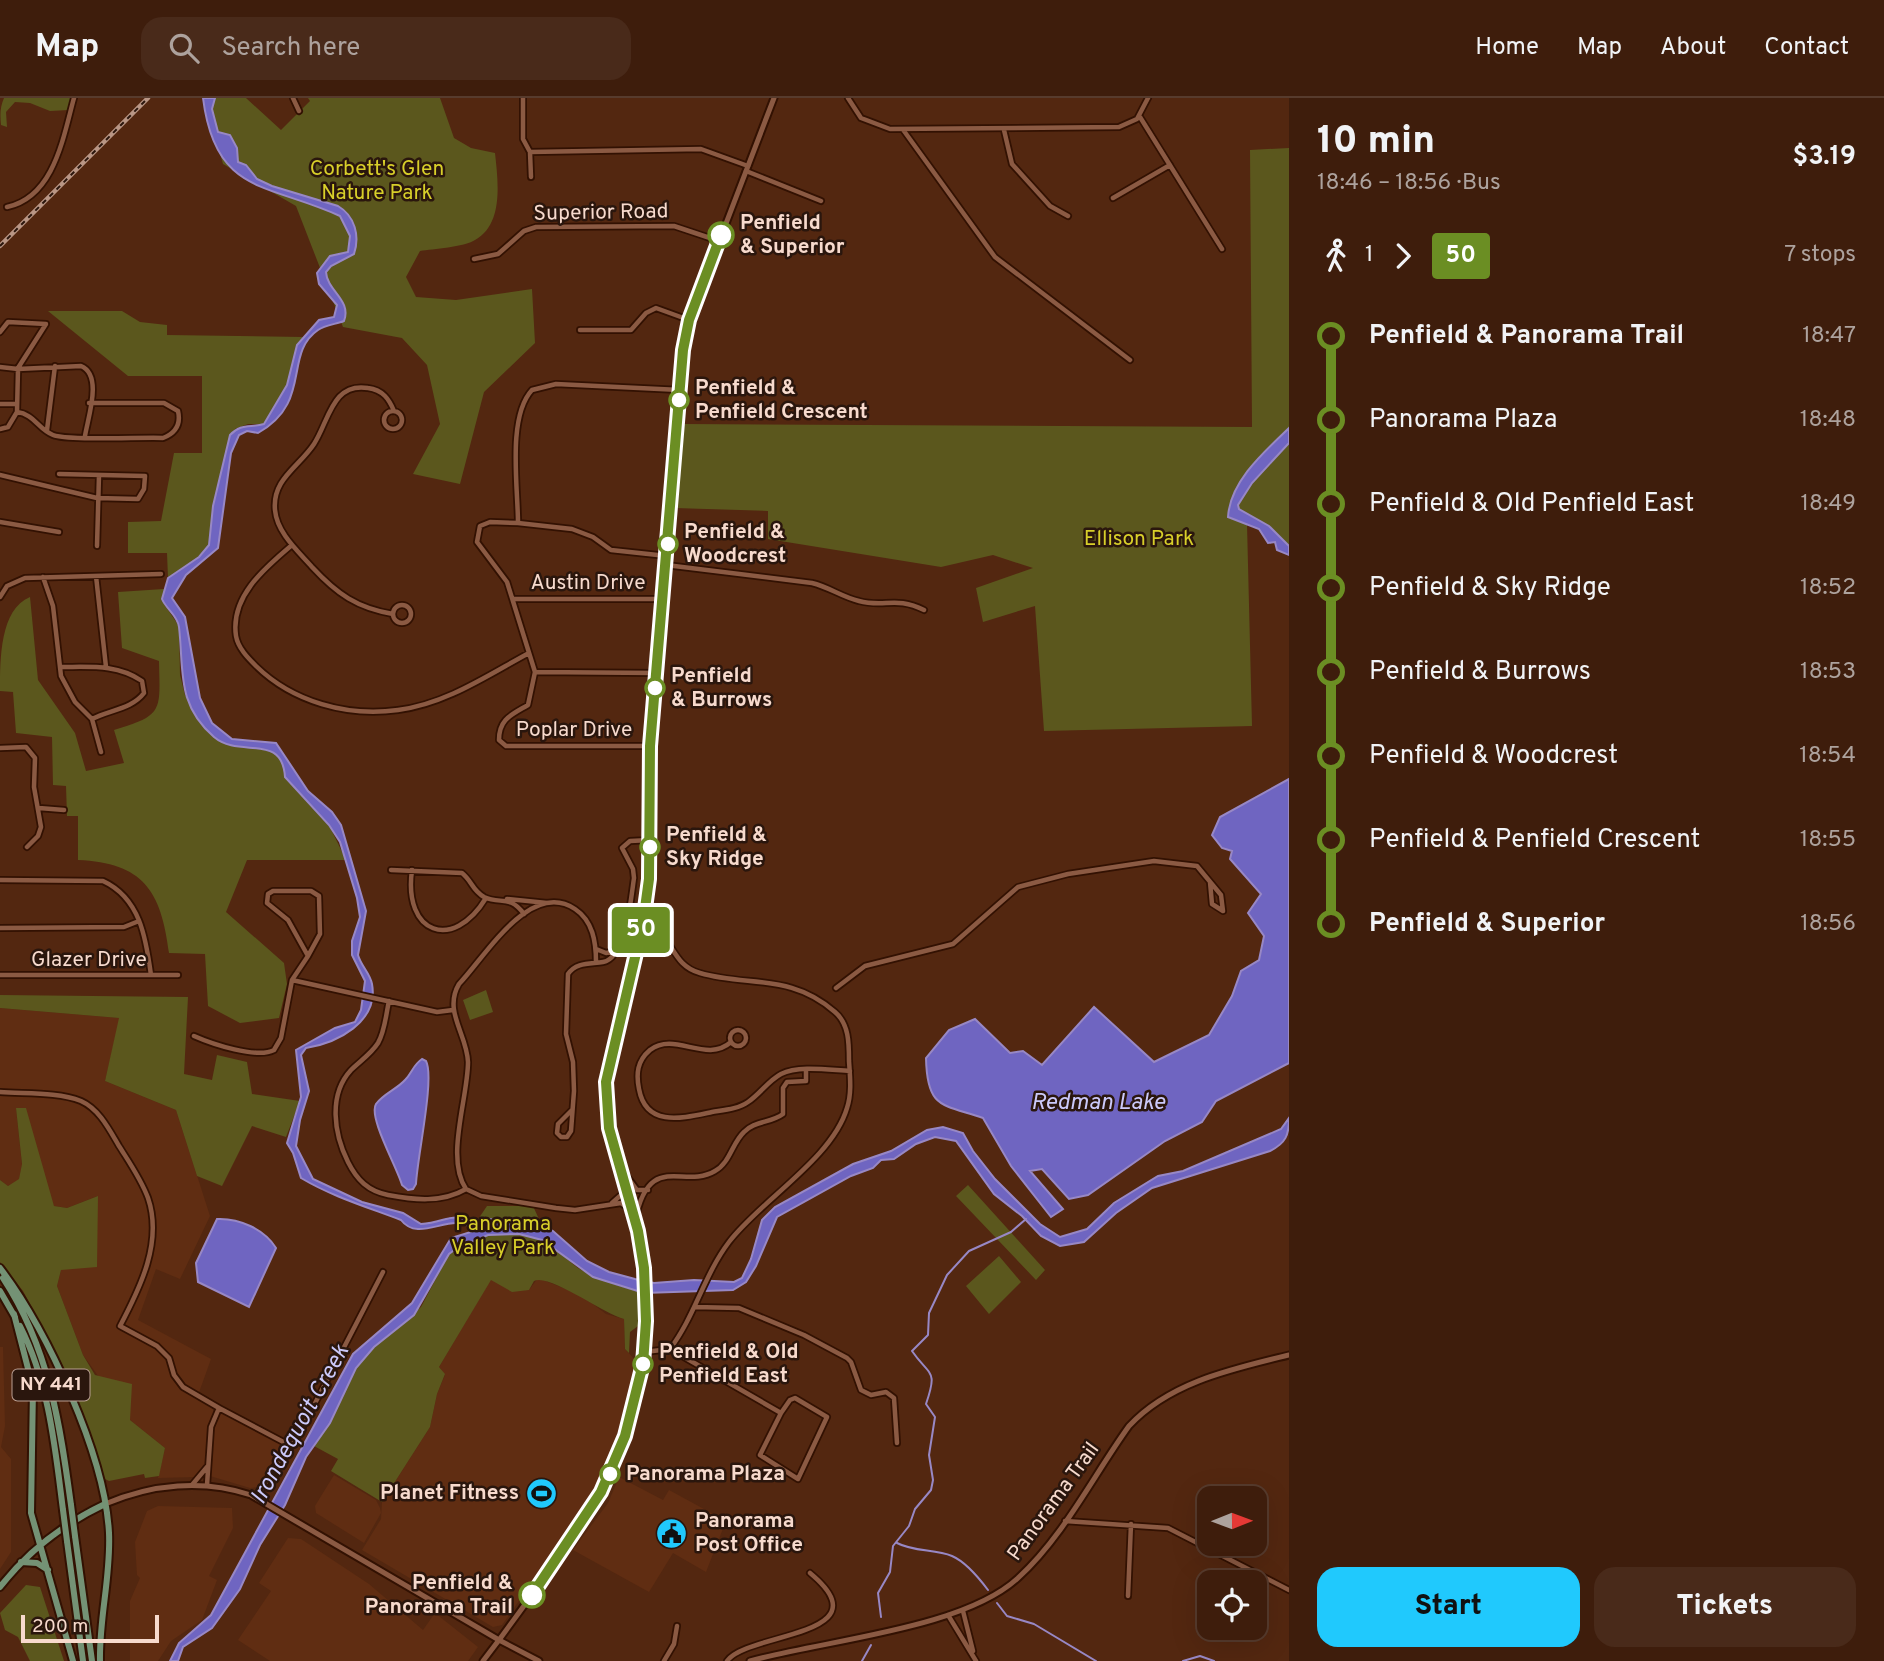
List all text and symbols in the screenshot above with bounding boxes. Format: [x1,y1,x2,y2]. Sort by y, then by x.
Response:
search box [141,17,631,80]
text: Map [35,27,99,69]
icon: search [165,29,203,67]
text: Search here [221,32,360,65]
text: Home [1475,33,1539,63]
text: Map [1577,33,1622,63]
text: About [1660,33,1726,63]
text: Contact [1764,33,1849,63]
text: 10 min [1317,118,1435,167]
text: $3.19 [1793,141,1856,174]
park label: Corbett's Glen Nature Park [310,156,444,207]
text: 18:46 – 18:56 · Bus [1317,169,1501,198]
street label: Superior Road [533,198,669,228]
place label: Penfield & Superior [740,210,845,261]
marker: Penfield & Superior [708,222,734,248]
icon: walk [1317,237,1355,275]
icon: forward [1384,237,1422,275]
text: 1 [1365,241,1374,270]
text: 50 [1446,241,1476,271]
text: 7 stops [1784,241,1856,270]
text: Penfield & Panorama Trail [1369,320,1684,353]
text: 18:47 [1802,322,1856,351]
place label: Penfield & Penfield Crescent [695,375,868,426]
marker: Penfield & Penfield Crescent [669,390,689,410]
text: Panorama Plaza [1369,404,1558,437]
text: 18:48 [1800,406,1856,435]
text: Penfield & Old Penfield East [1369,488,1694,521]
text: 18:49 [1801,490,1856,519]
place label: Penfield & Woodcrest [684,519,786,570]
park label: Ellison Park [1084,526,1194,553]
marker: Penfield & Woodcrest [658,534,678,554]
street label: Austin Drive [531,570,645,597]
text: Penfield & Sky Ridge [1369,572,1611,605]
text: 18:52 [1800,574,1856,603]
text: Penfield & Burrows [1369,656,1591,689]
text: 18:53 [1800,658,1856,687]
place label: Penfield & Burrows [671,663,772,714]
marker: Penfield & Burrows [645,678,665,698]
street label: Poplar Drive [516,717,632,744]
text: Penfield & Woodcrest [1369,740,1618,773]
text: 18:54 [1799,742,1856,771]
place label: Penfield & Sky Ridge [666,822,767,873]
text: Penfield & Penfield Crescent [1369,824,1700,857]
text: 18:55 [1800,826,1856,855]
marker: Penfield & Sky Ridge [640,837,660,857]
line badge: 50 [610,907,672,953]
text: Penfield & Superior [1369,908,1605,941]
text: 18:56 [1800,910,1856,939]
text: 50 [626,915,656,945]
street label: Glazer Drive [31,947,147,974]
water label: Redman Lake [1031,1089,1166,1118]
park label: Panorama Valley Park [451,1211,555,1262]
place label: Penfield & Old Penfield East [659,1339,799,1390]
water label: Irondequoit Creek [245,1340,357,1510]
marker: Penfield & Old Penfield East [633,1354,653,1374]
road number: NY 441 [12,1370,90,1400]
street label: Panorama Trail [1002,1437,1106,1567]
place label: Panorama Plaza [626,1461,785,1488]
marker: Panorama Plaza [600,1464,620,1484]
sports icon: Planet Fitness [525,1476,559,1510]
place label: Planet Fitness [380,1480,519,1507]
north arrow [1197,1486,1267,1556]
map controls [1197,1486,1267,1640]
place label: Panorama Post Office [695,1508,803,1559]
public building icon: Panorama Post Office [655,1516,689,1550]
button: Start [1317,1567,1580,1647]
button: Tickets [1594,1567,1856,1647]
place label: Penfield & Panorama Trail [365,1570,513,1621]
button: locate [1197,1570,1267,1640]
marker: Penfield & Panorama Trail [519,1582,545,1608]
scale bar [21,1612,159,1644]
text: 200 m [32,1615,88,1639]

